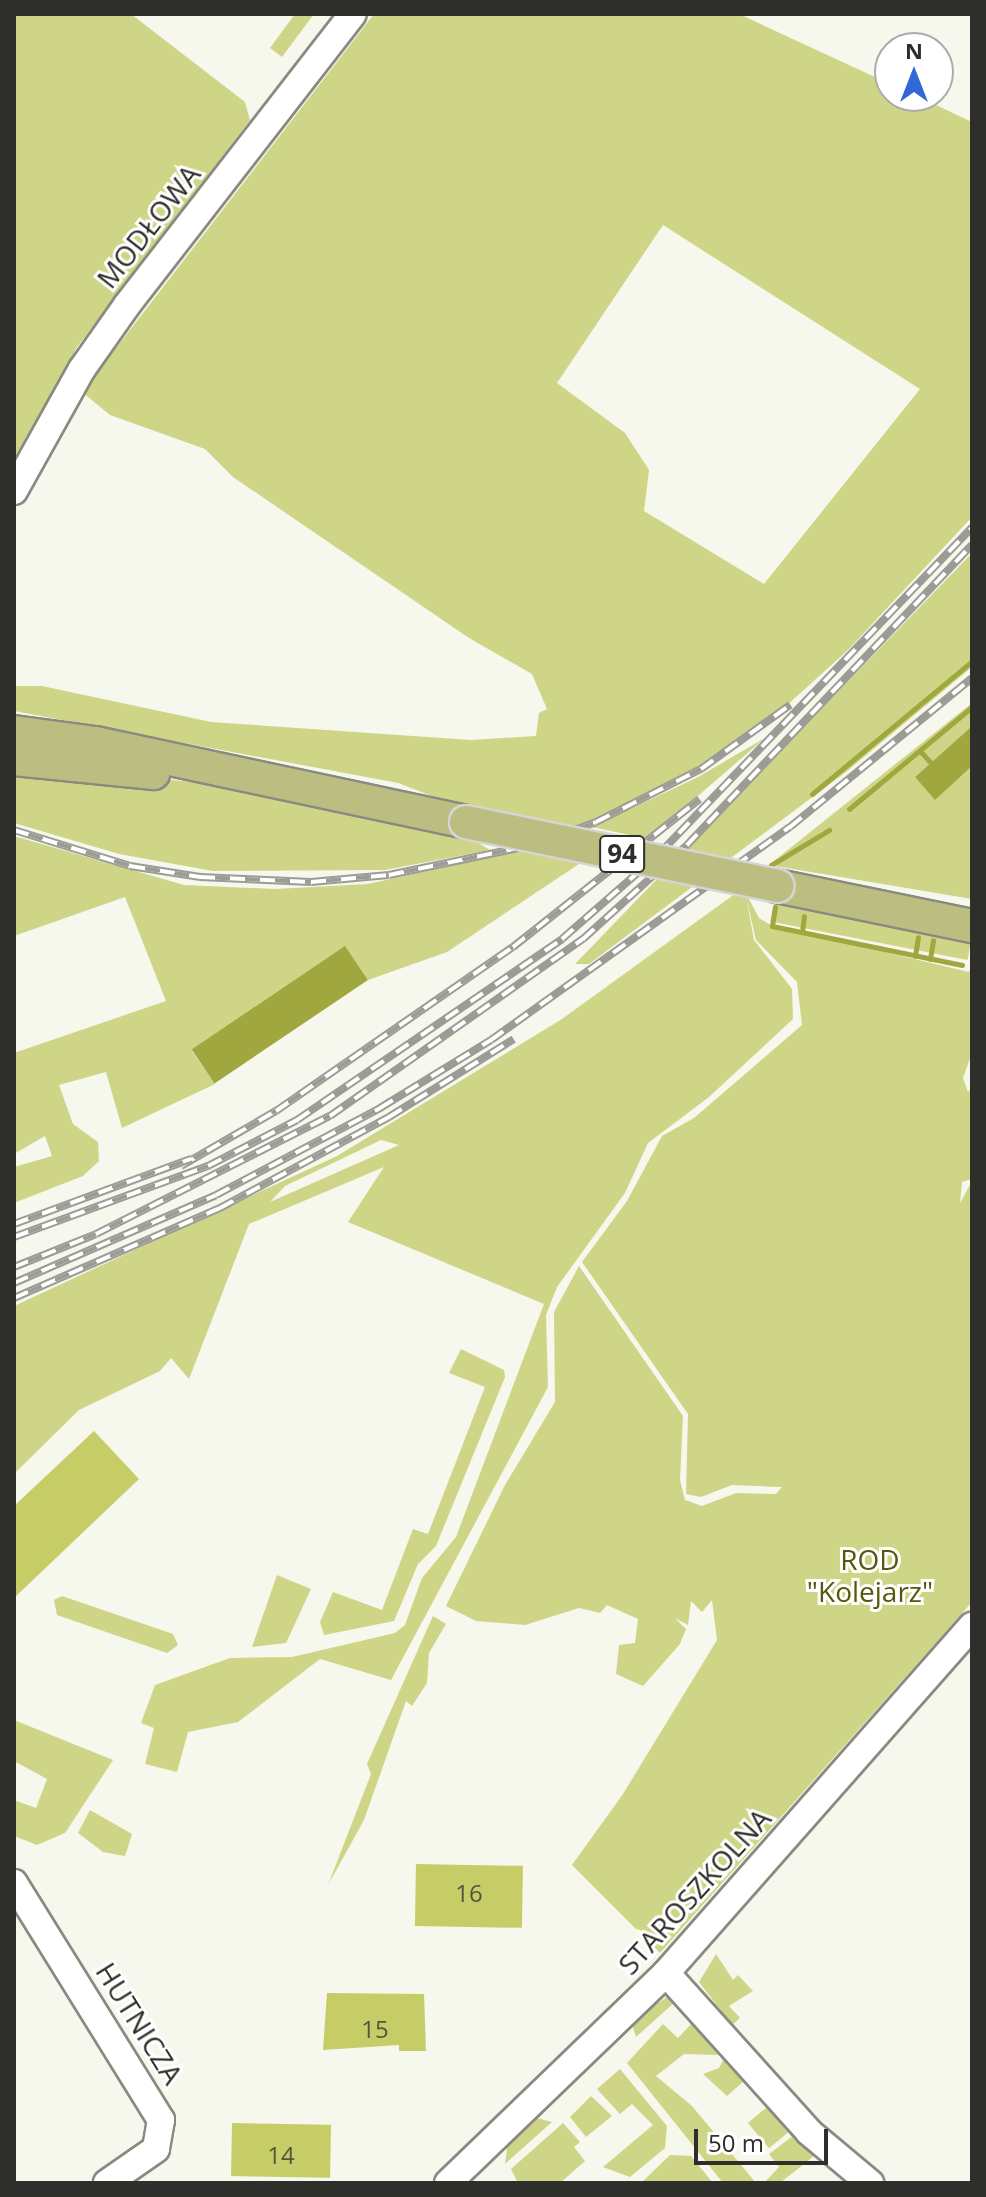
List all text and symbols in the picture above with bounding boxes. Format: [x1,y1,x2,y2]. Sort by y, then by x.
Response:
north arrow [874,32,954,112]
text: N [905,35,923,65]
street label: MODŁOWA [89,158,207,294]
road number: 94 [598,832,646,876]
park label: ROD "Kolejarz" [807,1542,933,1608]
street label: STAROSZKOLNA [611,1801,777,1981]
house number: 16 [455,1879,483,1907]
street label: HUTNICZA [90,1956,190,2090]
house number: 15 [361,2015,389,2043]
scale bar [698,2113,832,2163]
text: 50 m [708,2126,764,2159]
house number: 14 [267,2141,295,2169]

